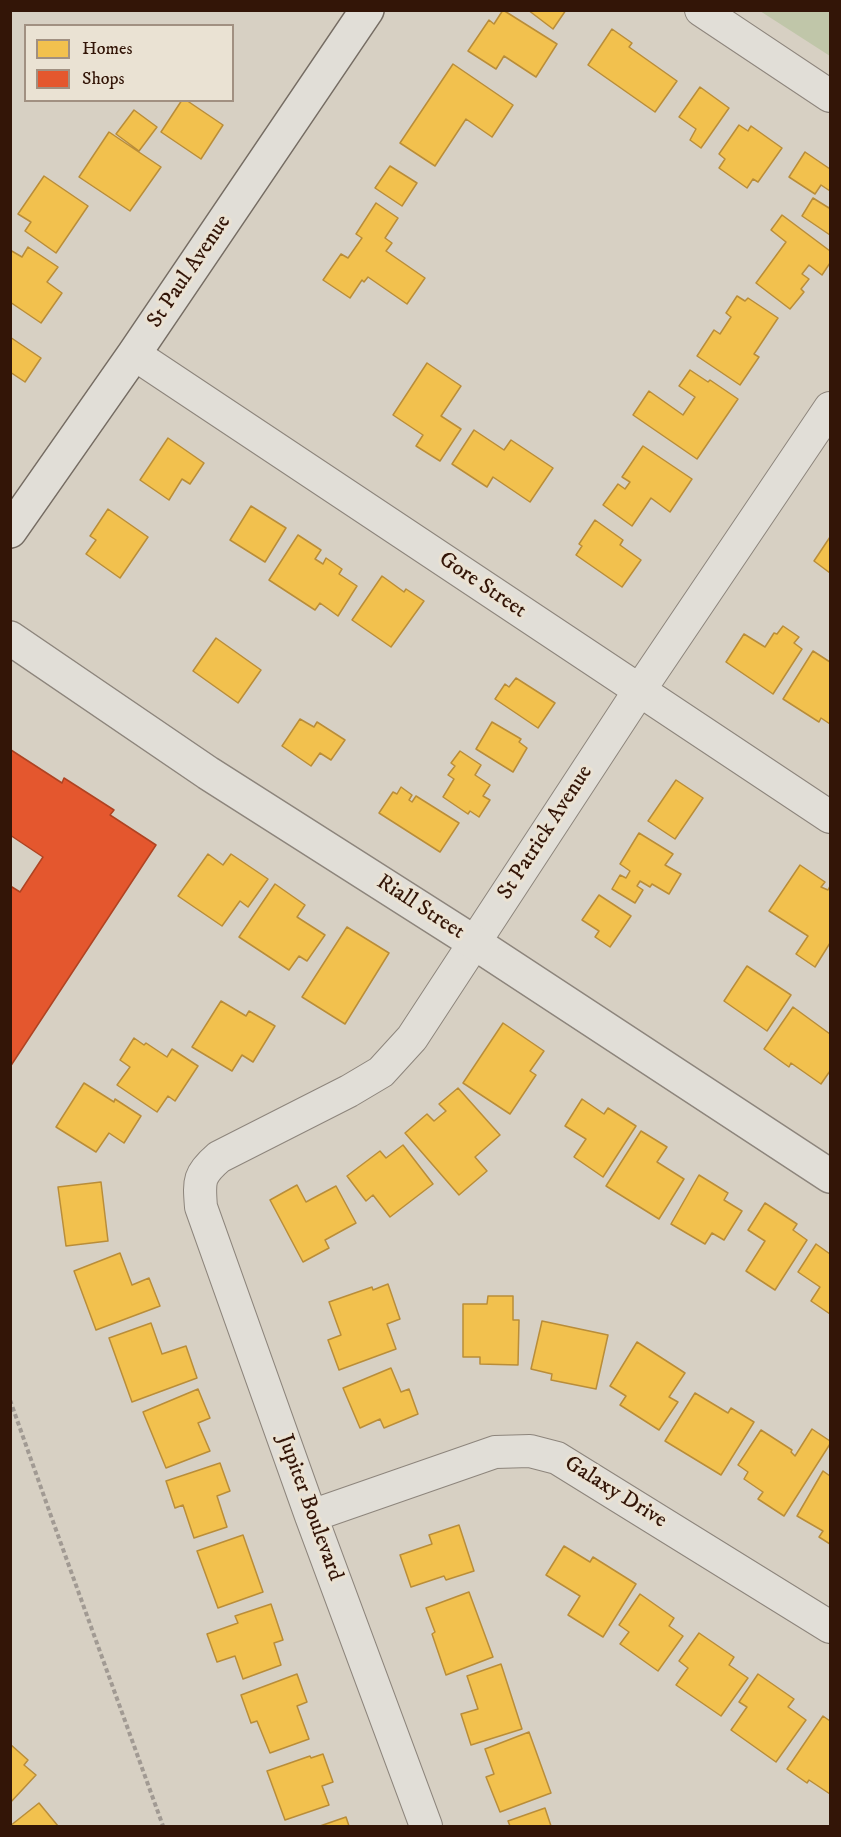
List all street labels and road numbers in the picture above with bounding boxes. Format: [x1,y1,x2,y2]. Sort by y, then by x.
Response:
street label: St Paul Avenue [142,210,238,334]
street label: Gore Street [433,547,531,625]
street label: St Patrick Avenue [493,761,599,905]
street label: Riall Street [371,870,469,946]
street label: Jupiter Boulevard [270,1431,348,1585]
street label: Galaxy Drive [559,1451,671,1535]

